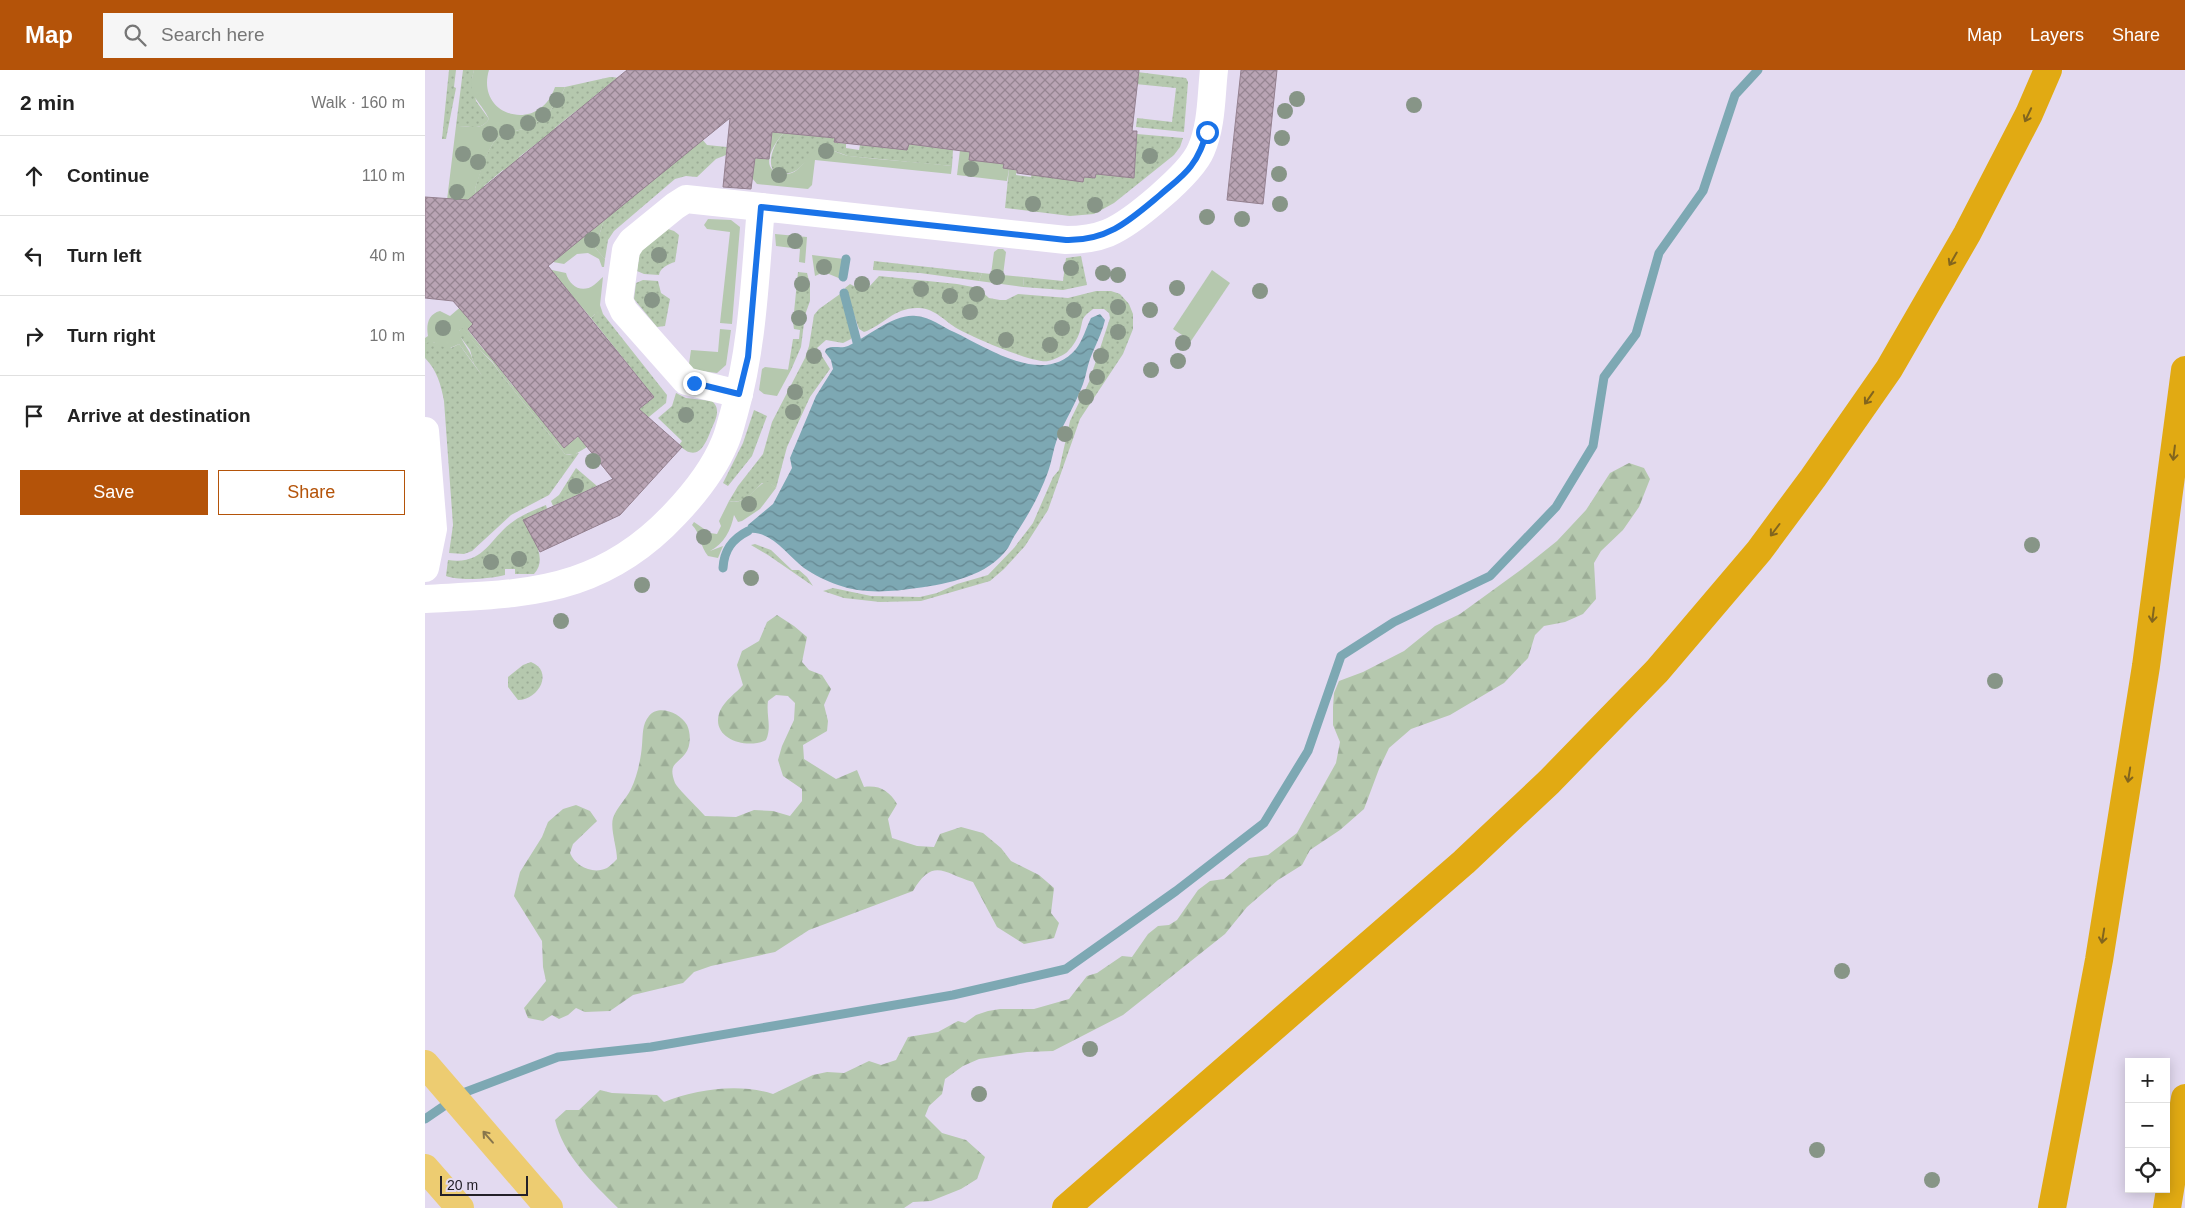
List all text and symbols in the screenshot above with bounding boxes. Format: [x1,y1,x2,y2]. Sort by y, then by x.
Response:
search box [103,13,453,58]
text: Map [25,21,73,48]
icon: search [121,21,149,49]
text: Search here [161,24,265,45]
text: Map [1967,25,2002,45]
text: Layers [2030,25,2084,45]
text: Share [2112,25,2160,45]
text: 2 min [20,91,75,114]
text: Walk · 160 m [311,94,405,111]
one-way arrow [2023,107,2033,122]
route start [1196,121,1219,144]
icon: ahead [20,162,48,190]
text: Continue [67,165,149,186]
text: 110 m [362,167,405,184]
icon: left [20,242,48,270]
text: Turn left [67,245,142,266]
text: 40 m [369,247,405,264]
one-way arrow [1947,251,1957,265]
icon: right [20,322,48,350]
text: Turn right [67,325,155,346]
text: 10 m [369,327,405,344]
route end [683,372,706,395]
one-way arrow [1864,390,1874,404]
icon: arrive [20,402,48,430]
text: Arrive at destination [67,405,251,426]
one-way arrow [2169,445,2179,461]
button: Save [20,470,208,515]
button: Share [218,470,405,515]
one-way arrow [1770,523,1780,537]
one-way arrow [2148,606,2158,622]
one-way arrow [2124,767,2134,783]
one-way arrow [2098,927,2108,943]
map controls [2125,1058,2170,1193]
button: + [2125,1058,2170,1103]
button: − [2125,1103,2170,1148]
one-way arrow [482,1130,493,1143]
button: locate [2125,1148,2170,1193]
scale bar [440,1173,527,1196]
text: 20 m [447,1177,478,1193]

